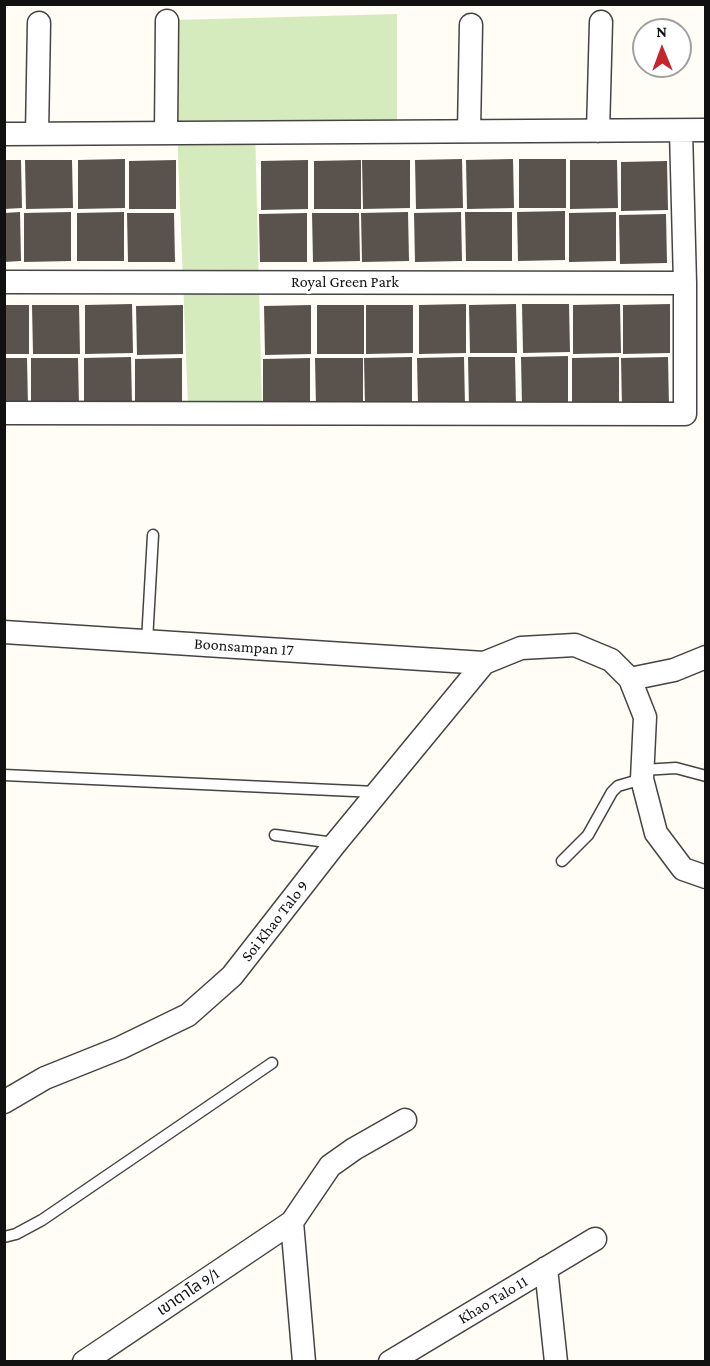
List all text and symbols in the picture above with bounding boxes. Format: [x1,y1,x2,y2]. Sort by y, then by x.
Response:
north arrow [632,18,692,78]
text: N [656,23,667,40]
street label: Royal Green Park [291,272,399,292]
street label: Boonsampan 17 [194,634,294,660]
street label: Soi Khao Talo 9 [237,877,313,965]
street label: เขาตาโล 9/1 [153,1264,223,1320]
street label: Khao Talo 11 [455,1272,531,1328]

